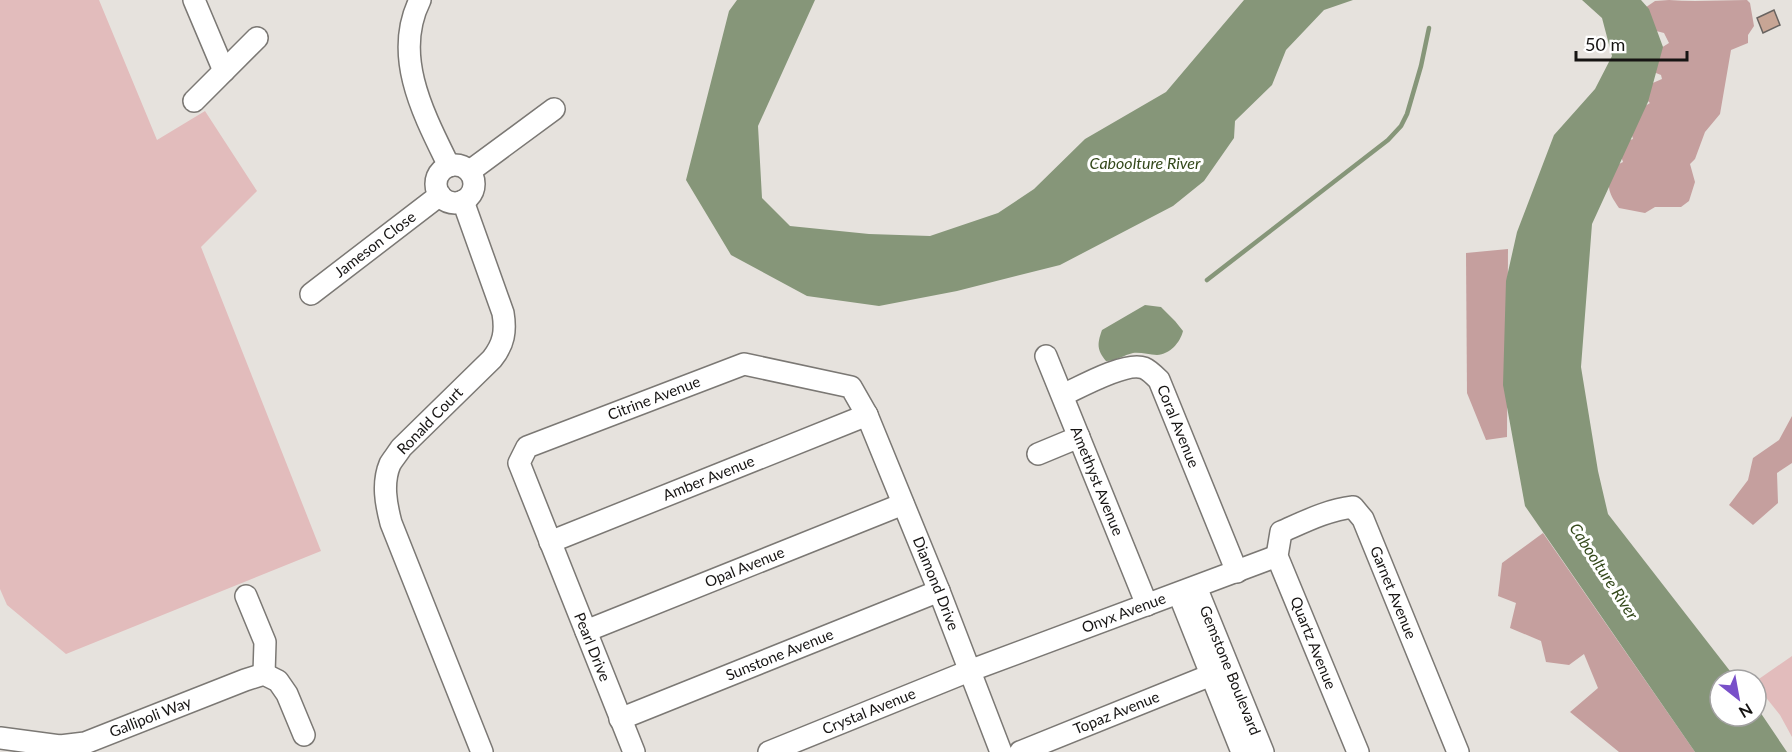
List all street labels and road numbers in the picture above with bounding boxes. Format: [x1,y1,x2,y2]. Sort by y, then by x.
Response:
street label: Jameson Close [330,207,419,281]
street label: Citrine Avenue [605,372,703,423]
street label: Ronald Court [393,382,466,458]
street label: Coral Avenue [1154,382,1204,470]
street label: Amethyst Avenue [1067,423,1128,538]
street label: Amber Avenue [660,451,757,504]
street label: Diamond Drive [910,534,963,633]
street label: Opal Avenue [702,542,787,591]
street label: Garnet Avenue [1367,543,1421,641]
street label: Onyx Avenue [1079,588,1168,636]
street label: Quartz Avenue [1287,594,1341,692]
street label: Gemstone Boulevard [1196,603,1265,737]
street label: Pearl Drive [571,610,615,684]
street label: Sunstone Avenue [723,624,836,684]
street label: Crystal Avenue [819,684,918,737]
street label: Topaz Avenue [1070,687,1162,738]
street label: Gallipoli Way [106,692,194,741]

